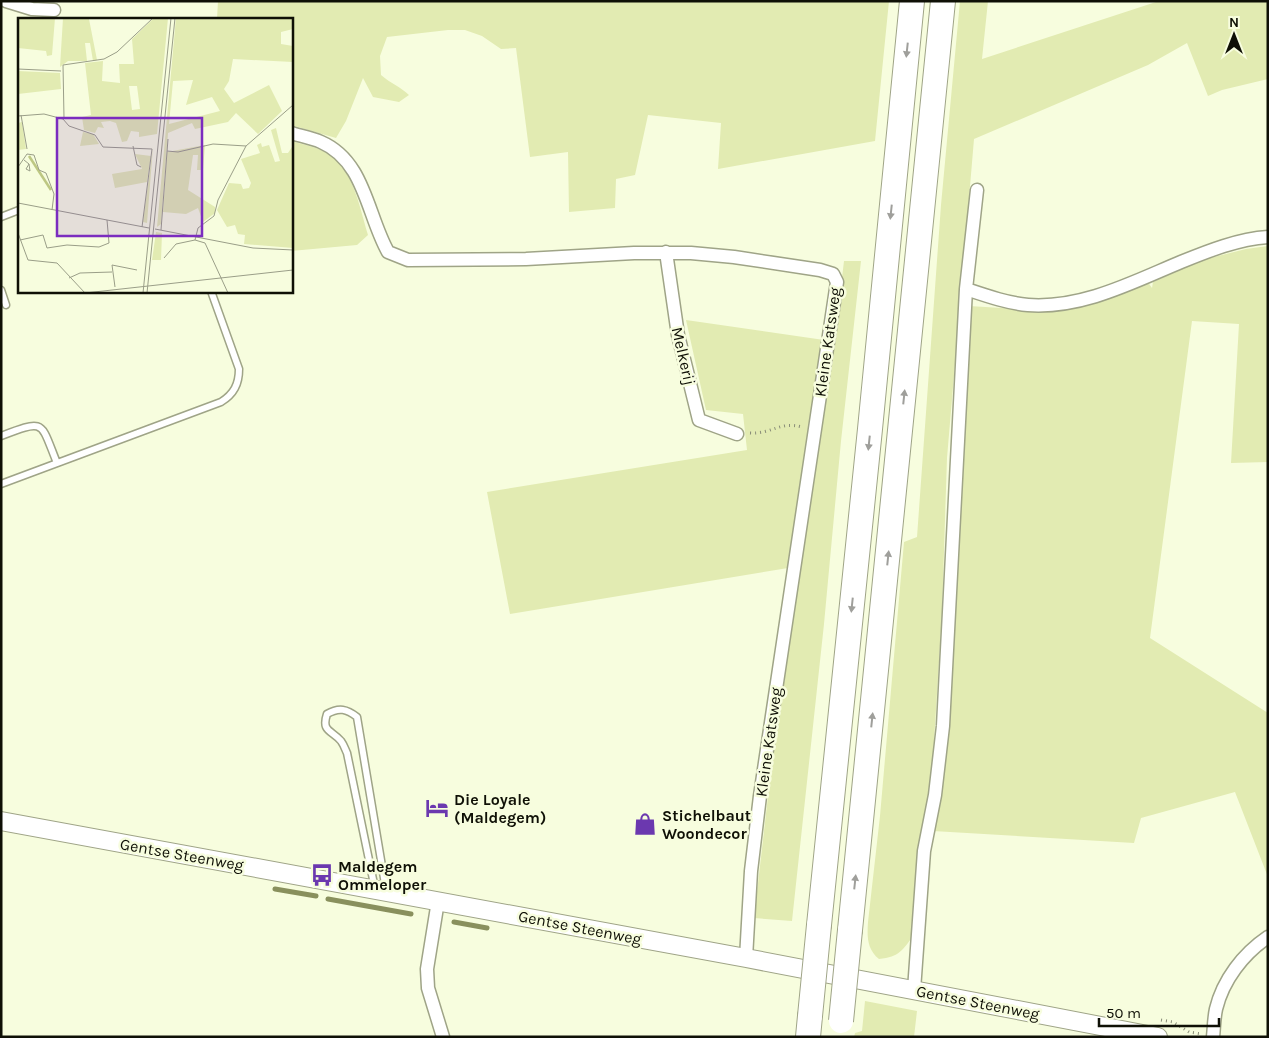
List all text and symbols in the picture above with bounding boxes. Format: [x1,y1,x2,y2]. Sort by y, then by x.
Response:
north arrow [1209,10,1259,60]
text: N [1229,14,1239,31]
inset map [18,18,292,292]
one-way arrow [903,42,911,58]
one-way arrow [887,204,895,220]
street label: Kleine Katsweg [810,286,845,398]
street label: Melkerij [668,325,699,387]
one-way arrow [900,388,908,404]
one-way arrow [865,435,873,451]
one-way arrow [884,550,892,566]
one-way arrow [848,597,856,613]
street label: Kleine Katsweg [751,686,786,798]
one-way arrow [868,712,876,728]
place label: Die Loyale (Maldegem) [454,790,546,827]
hotel icon: Die Loyale (Maldegem) [424,795,450,821]
place label: Stichelbaut Woondecor [662,806,751,843]
shop icon: Stichelbaut Woondecor [632,811,658,837]
street label: Gentse Steenweg [119,834,245,875]
place label: Maldegem Ommeloper [338,857,427,894]
bus stop icon: Maldegem Ommeloper [309,862,335,888]
one-way arrow [851,873,859,889]
street label: Gentse Steenweg [517,906,643,949]
street label: Gentse Steenweg [915,981,1041,1024]
scale bar [1099,996,1219,1028]
text: 50 m [1106,1004,1141,1022]

